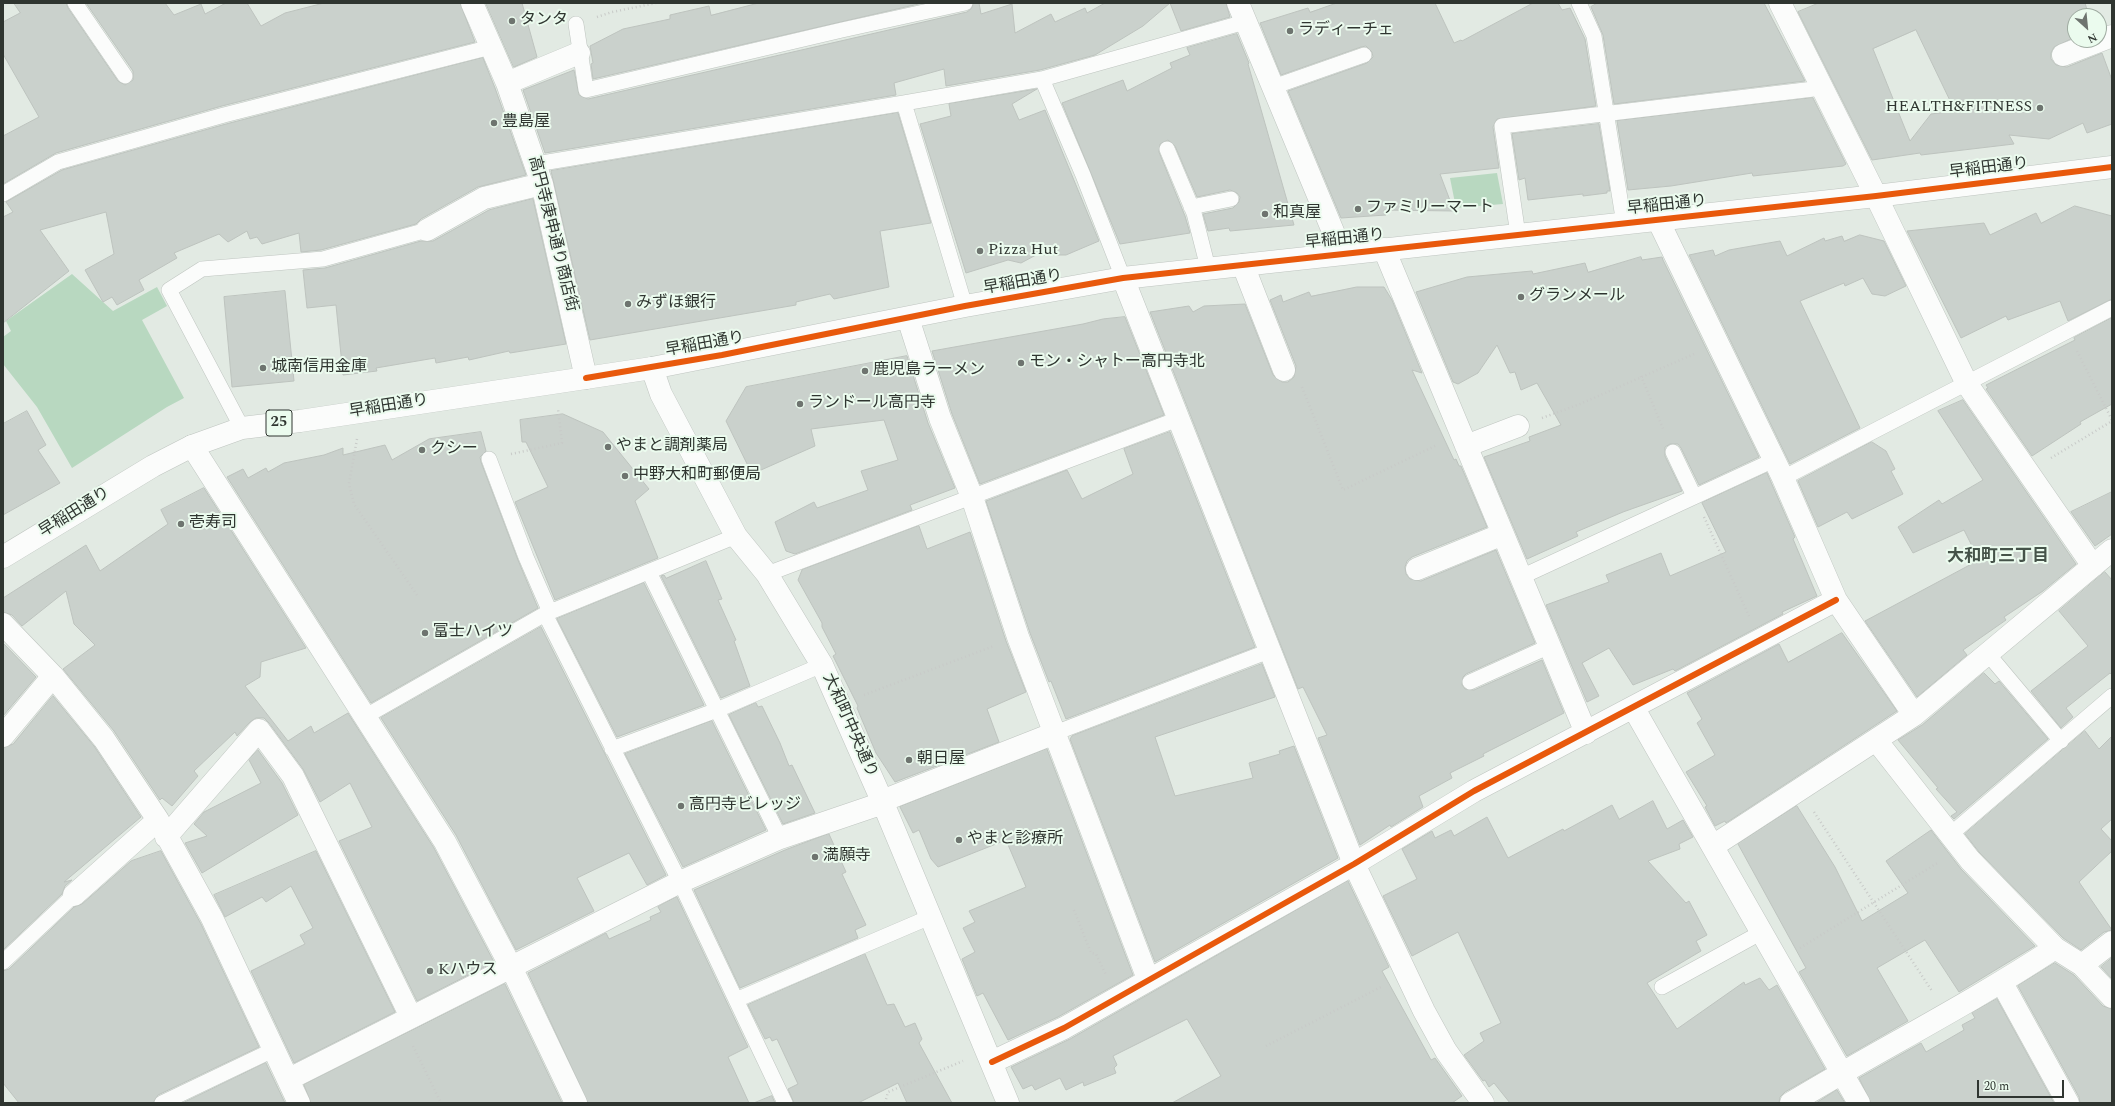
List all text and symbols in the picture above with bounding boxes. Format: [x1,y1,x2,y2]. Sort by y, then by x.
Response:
north arrow [2067,8,2107,48]
place label: タンタ [520,11,568,31]
marker: タンタ [507,16,517,26]
place label: ラディーチェ [1298,21,1394,41]
marker: ラディーチェ [1285,26,1295,36]
text: N [2084,29,2100,48]
place label: HEALTH&FITNESS [1886,98,2032,118]
marker: HEALTH&FITNESS [2035,103,2045,113]
place label: 豊島屋 [502,113,550,133]
marker: 豊島屋 [489,118,499,128]
street label: 高円寺庚申通り商店街 [523,154,581,314]
street label: 早稲田通り [1948,155,2030,183]
street label: 早稲田通り [1626,192,1708,220]
place label: ファミリーマート [1366,199,1494,219]
place label: 和真屋 [1273,204,1321,224]
marker: ファミリーマート [1353,204,1363,214]
marker: 和真屋 [1260,209,1270,219]
street label: 早稲田通り [1304,226,1386,254]
place label: Pizza Hut [988,241,1058,261]
marker: Pizza Hut [975,246,985,256]
street label: 早稲田通り [982,267,1064,299]
place label: グランメール [1529,287,1625,307]
marker: グランメール [1516,292,1526,302]
place label: みずほ銀行 [636,294,716,314]
marker: みずほ銀行 [623,299,633,309]
street label: 早稲田通り [664,329,746,361]
place label: モン・シャトー高円寺北 [1029,353,1205,373]
place label: 城南信用金庫 [271,358,367,378]
marker: モン・シャトー高円寺北 [1016,358,1026,368]
place label: 鹿児島ラーメン [873,361,985,381]
marker: 城南信用金庫 [258,363,268,373]
marker: 鹿児島ラーメン [860,366,870,376]
street label: 早稲田通り [348,391,430,423]
place label: ランドール高円寺 [808,394,936,414]
marker: ランドール高円寺 [795,399,805,409]
road number: 25 [266,410,292,436]
place label: やまと調剤薬局 [616,437,728,457]
place label: クシー [430,440,478,460]
marker: やまと調剤薬局 [603,442,613,452]
marker: クシー [417,445,427,455]
place label: 中野大和町郵便局 [633,466,761,486]
marker: 中野大和町郵便局 [620,471,630,481]
street label: 早稲田通り [36,484,114,542]
place label: 壱寿司 [189,514,237,534]
marker: 壱寿司 [176,519,186,529]
district label: 大和町三丁目 [1947,548,2049,568]
place label: 富士ハイツ [433,623,513,643]
marker: 富士ハイツ [420,628,430,638]
street label: 大和町中央通り [817,671,881,781]
place label: 朝日屋 [917,750,965,770]
marker: 朝日屋 [904,755,914,765]
place label: 高円寺ビレッジ [689,796,801,816]
marker: 高円寺ビレッジ [676,801,686,811]
place label: やまと診療所 [967,830,1063,850]
marker: やまと診療所 [954,835,964,845]
place label: 満願寺 [823,847,871,867]
marker: 満願寺 [810,852,820,862]
place label: Kハウス [438,961,498,981]
marker: Kハウス [425,966,435,976]
scale bar [1979,1072,2066,1098]
text: 20 m [1984,1077,2009,1096]

